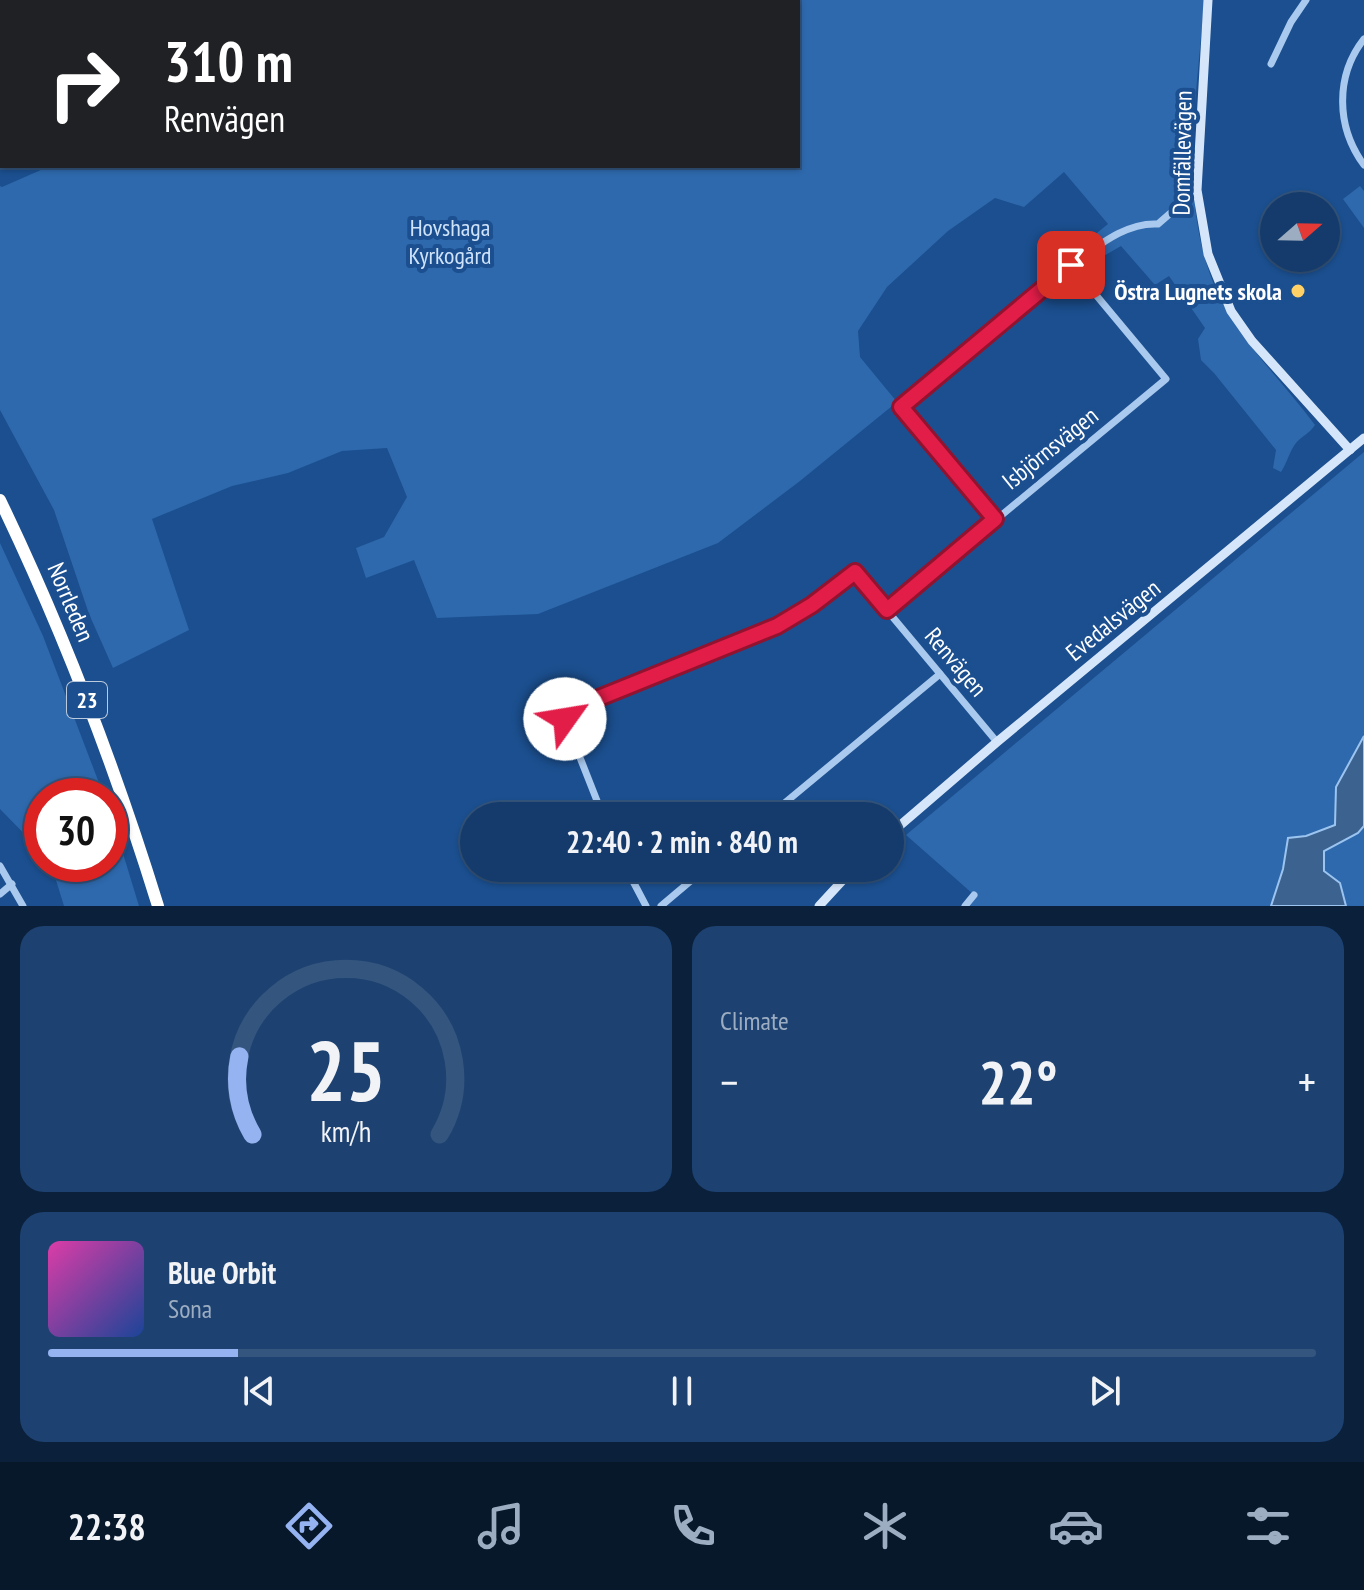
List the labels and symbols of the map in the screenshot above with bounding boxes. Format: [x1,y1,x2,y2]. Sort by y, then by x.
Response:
street label: Domfällevägen [1165,90,1199,216]
north arrow [1260,192,1340,272]
park label: Hovshaga Kyrkogård [409,212,491,271]
pin [1037,231,1105,299]
place label: Östra Lugnets skola [1114,276,1282,307]
marker: Östra Lugnets skola [1289,282,1307,300]
street label: Isbjörnsvägen [996,400,1104,496]
street label: Norrleden [41,558,101,646]
street label: Evedalsvägen [1059,572,1167,668]
street label: Renvägen [918,621,994,703]
position arrow [523,677,607,761]
road number: 23 [67,682,107,718]
speed limit sign: 30 [24,778,128,882]

